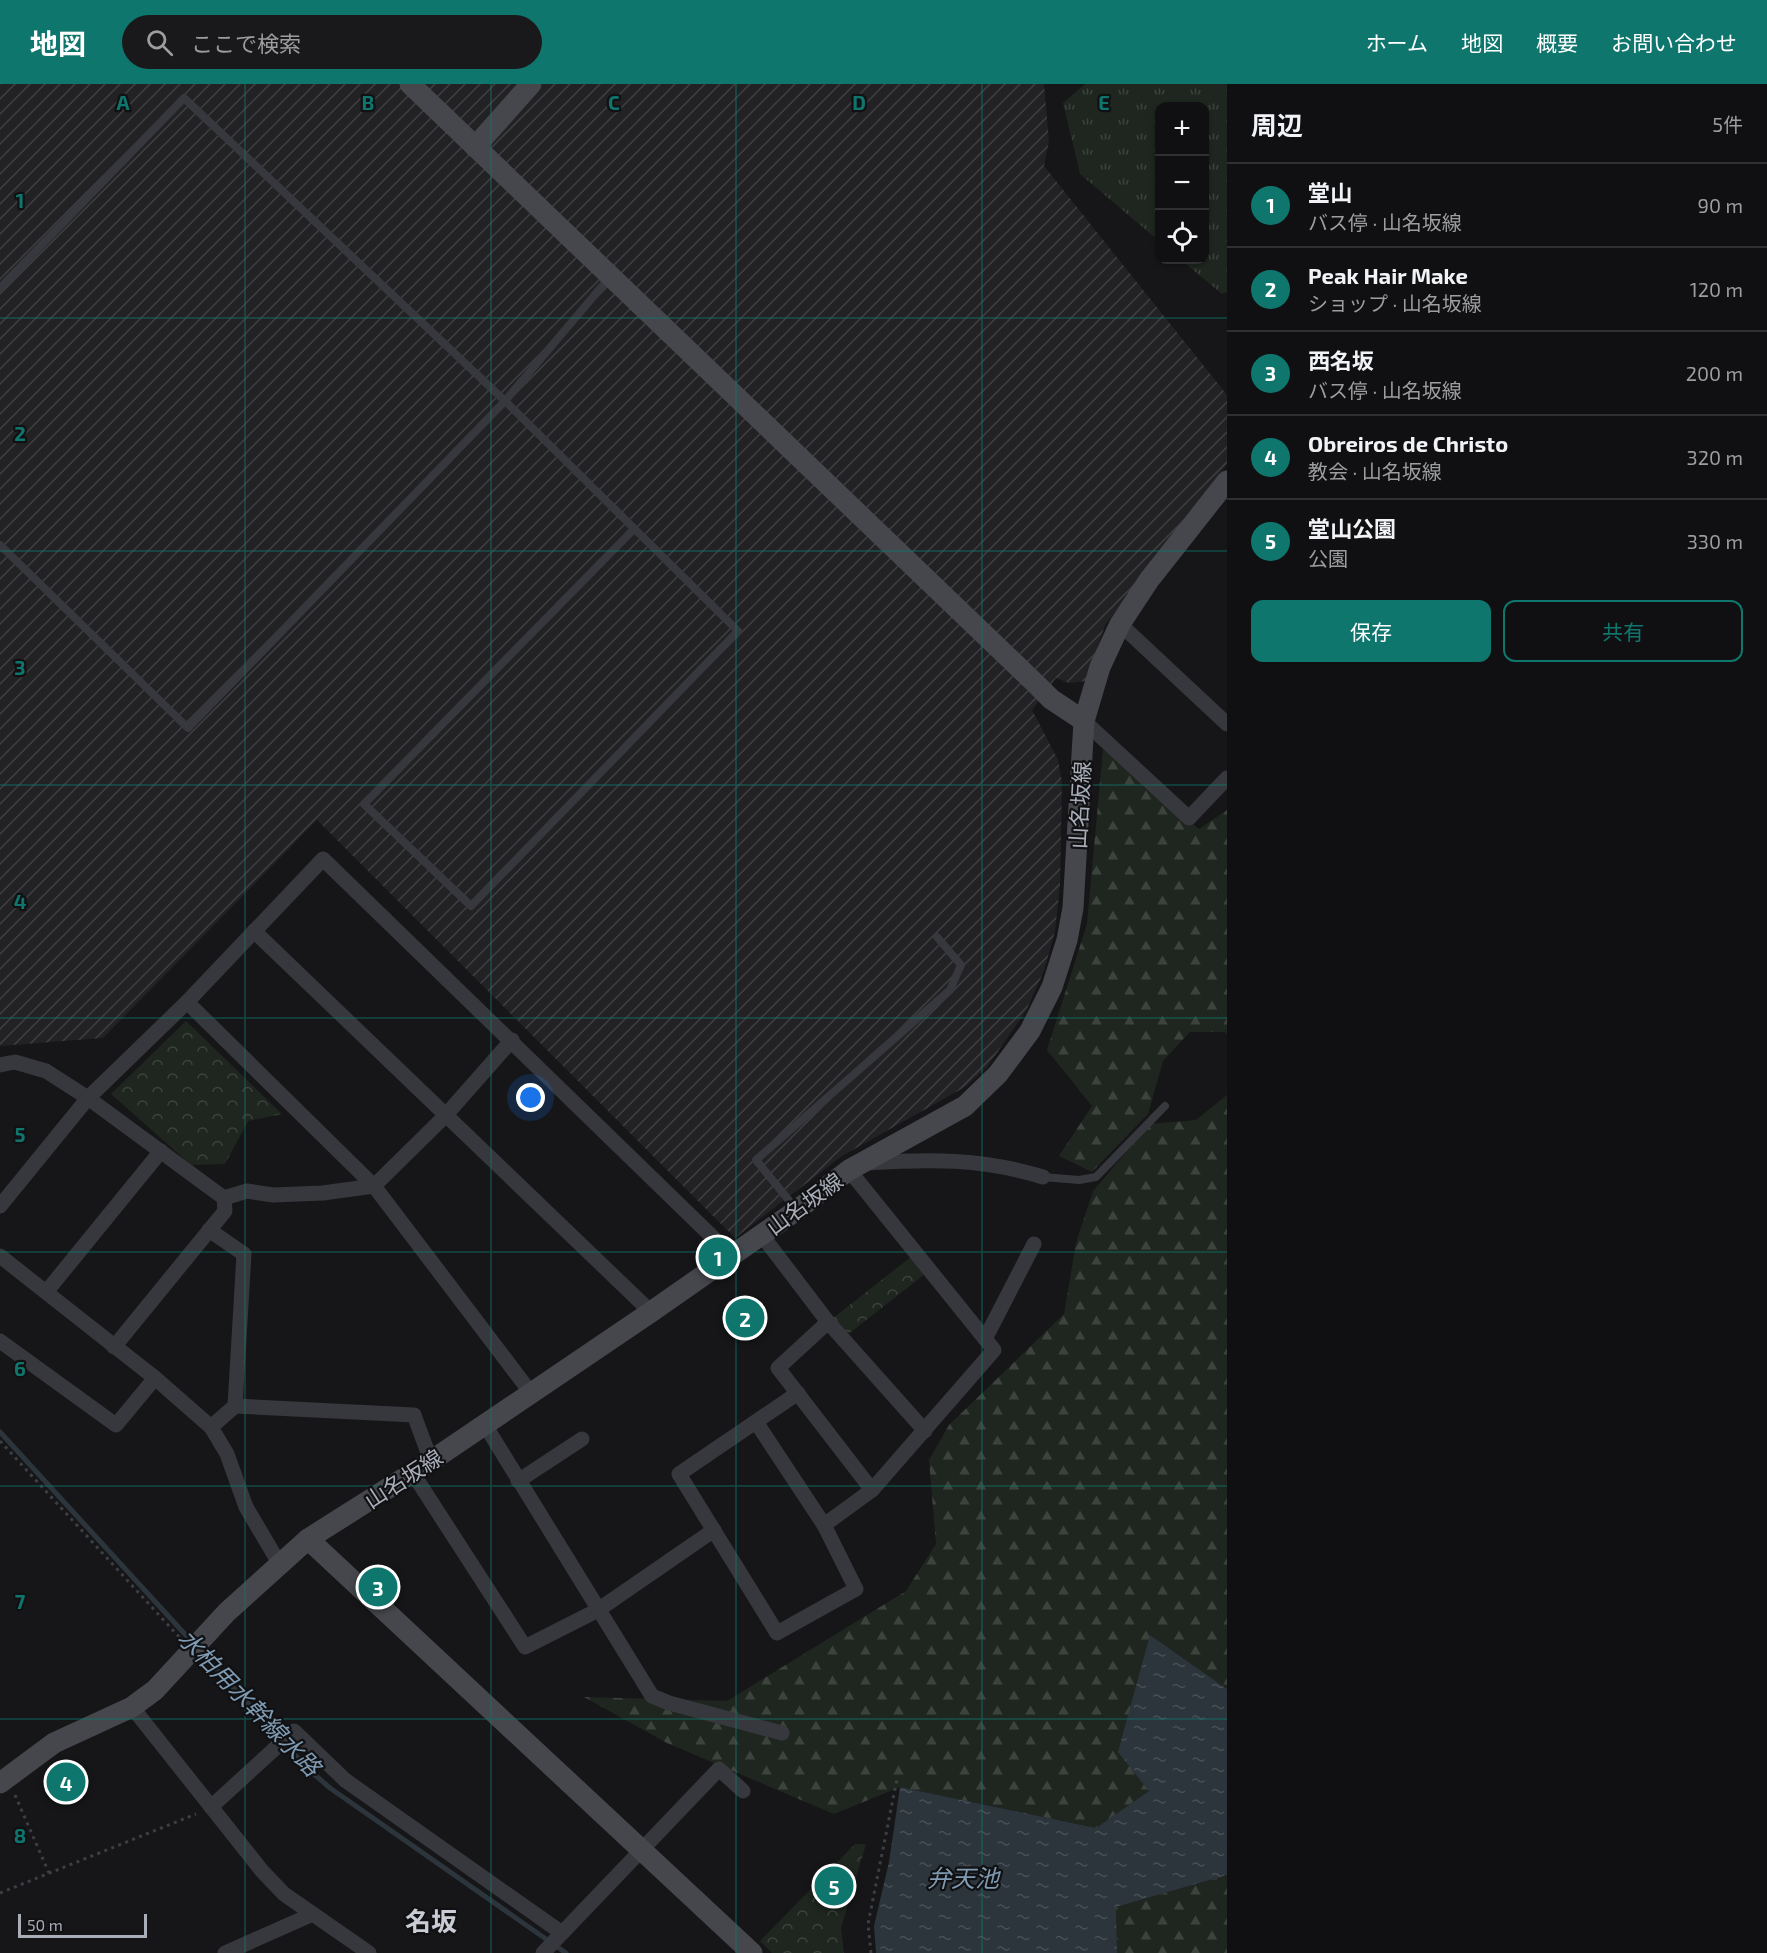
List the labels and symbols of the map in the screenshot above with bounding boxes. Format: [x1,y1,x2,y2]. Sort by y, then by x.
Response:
text: A [116,90,130,114]
text: B [362,90,374,114]
text: C [608,90,620,114]
text: D [852,90,866,114]
text: E [1098,90,1110,114]
text: 1 [16,188,24,212]
text: 2 [14,421,26,445]
text: 3 [14,655,26,679]
street label: 山名坂線 [1064,760,1094,850]
text: 4 [14,889,27,913]
your location [516,1083,545,1112]
text: 5 [14,1122,26,1146]
street label: 山名坂線 [761,1167,847,1239]
pin: 1 [698,1234,738,1280]
pin: 2 [726,1296,764,1340]
text: 6 [14,1356,26,1380]
street label: 山名坂線 [359,1443,447,1513]
pin: 3 [358,1564,398,1610]
text: 7 [15,1589,26,1613]
water label: 水柏用水幹線水路 [173,1623,329,1783]
pin: 4 [46,1760,86,1804]
text: 8 [14,1823,26,1847]
water label: 弁天池 [927,1863,1001,1892]
pin: 5 [814,1864,854,1908]
district label: 名坂 [405,1905,457,1936]
scale bar [18,1911,147,1938]

